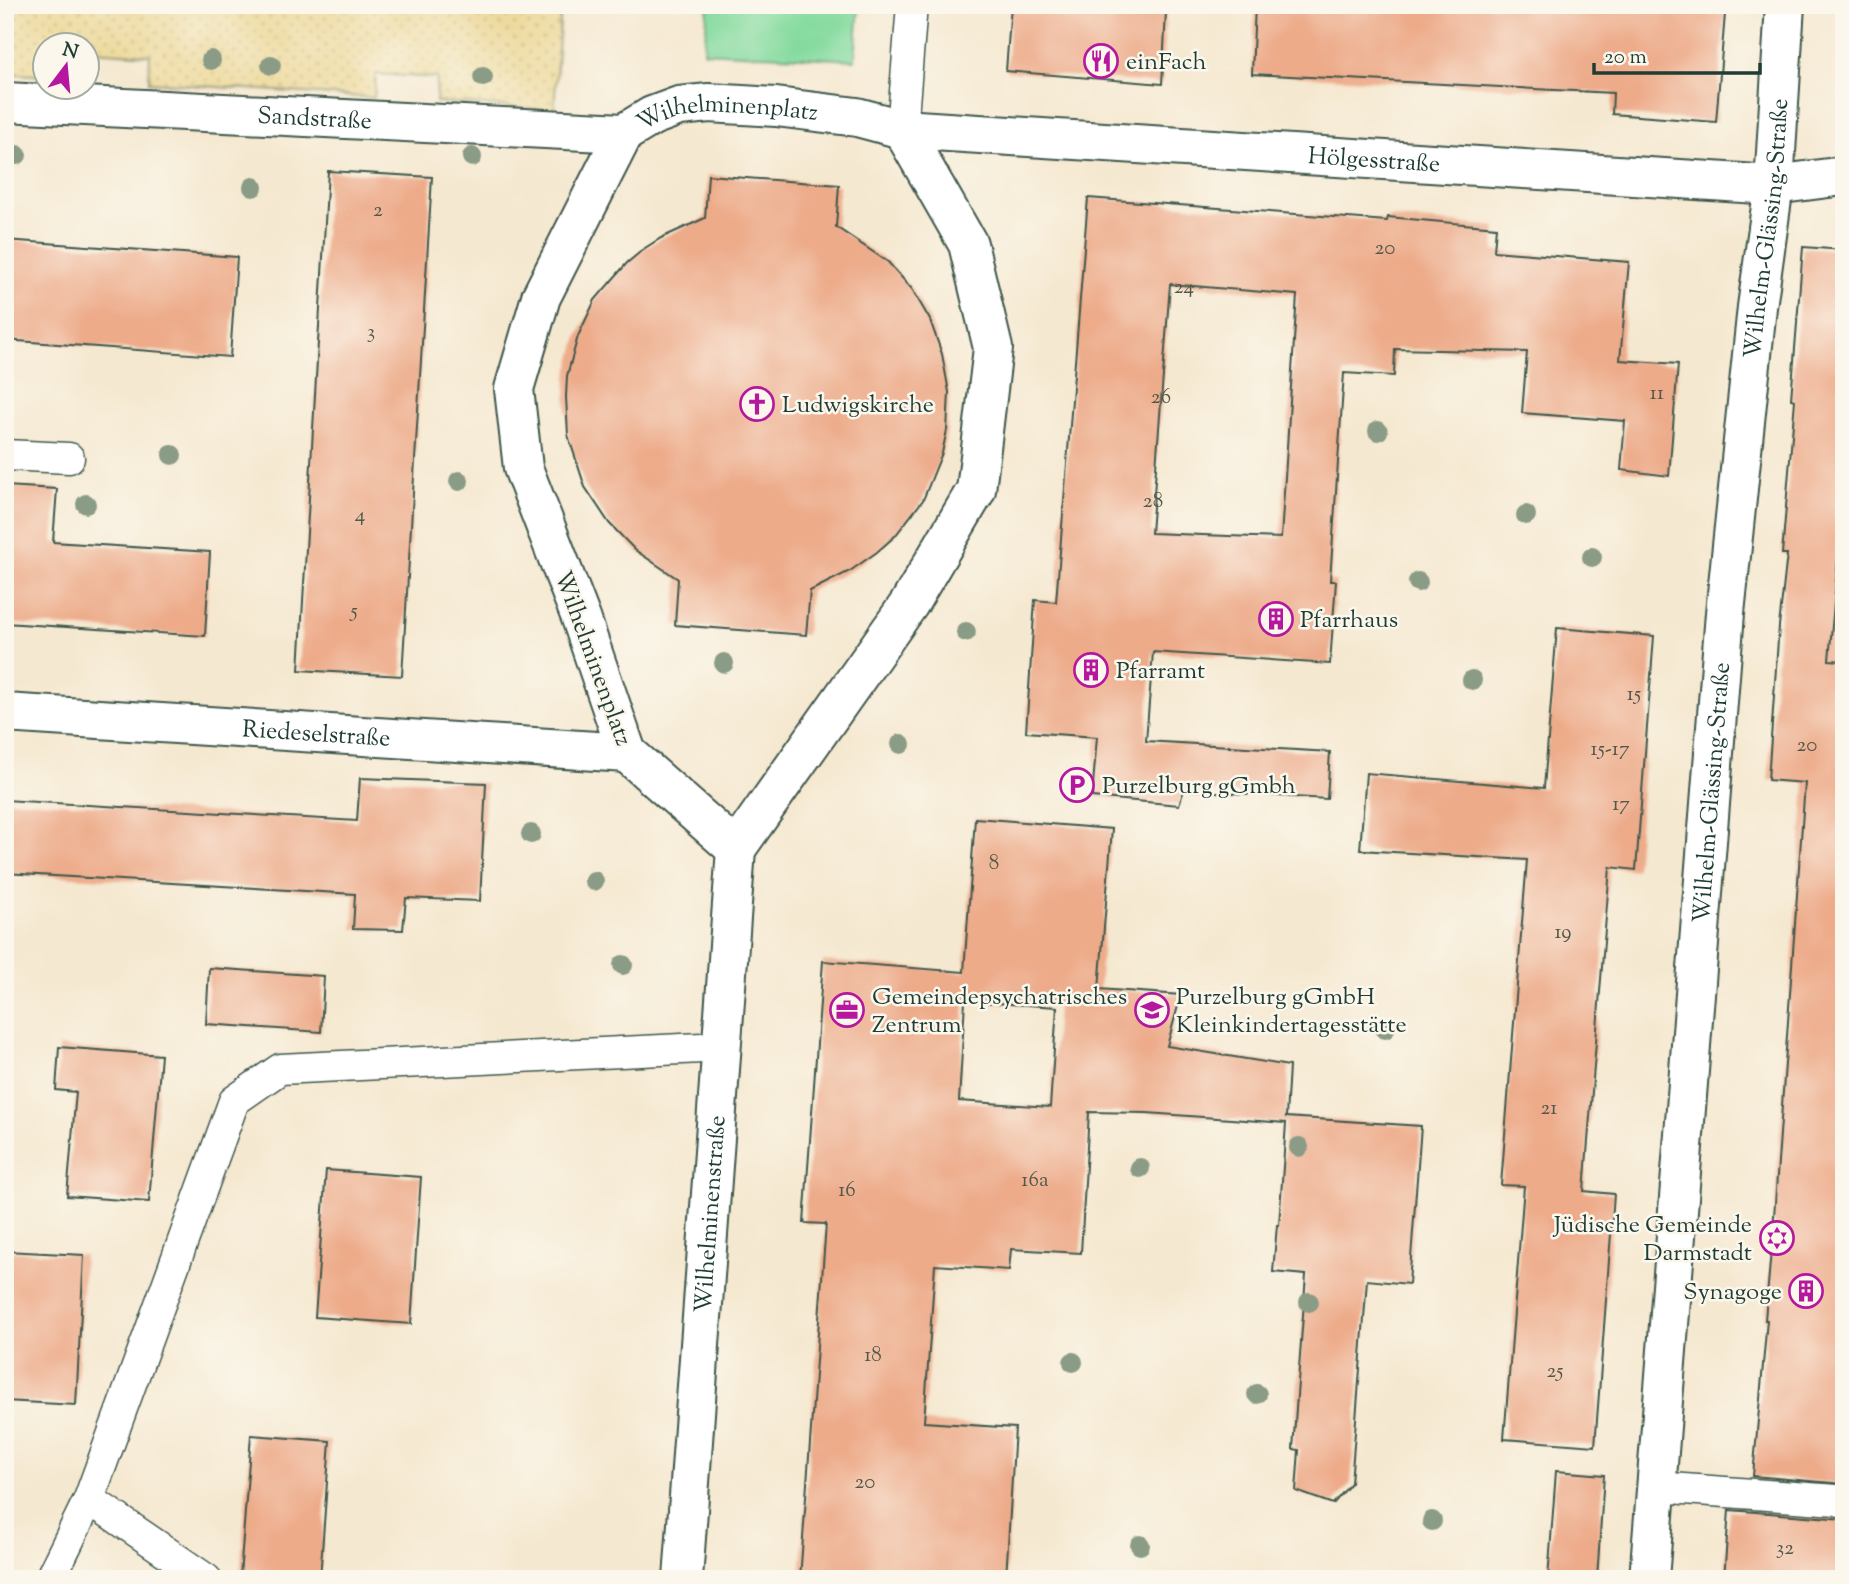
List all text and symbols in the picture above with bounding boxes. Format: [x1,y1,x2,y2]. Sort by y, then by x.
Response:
north arrow [32,32,102,102]
scale bar [1594,32,1760,76]
text: N [59,37,81,67]
restaurant icon: einFach [1082,42,1120,80]
text: 20 m [1604,43,1647,73]
place label: einFach [1126,46,1207,80]
street label: Wilhelminenplatz [631,88,820,140]
street label: Wilhelm-Glässing-Straße [1737,97,1798,360]
street label: Sandstraße [256,100,373,139]
street label: Hölgesstraße [1307,140,1441,183]
house number: 2 [373,196,383,226]
house number: 20 [1375,234,1395,264]
house number: 24 [1174,273,1194,303]
house number: 3 [367,318,375,348]
house number: 11 [1650,379,1664,409]
house number: 26 [1151,383,1171,413]
church icon: Ludwigskirche [738,385,776,423]
place label: Ludwigskirche [782,389,934,423]
house number: 28 [1143,487,1163,517]
house number: 4 [355,501,365,531]
street label: Wilhelminenplatz [545,566,640,751]
house number: 5 [349,597,358,627]
building icon: Pfarrhaus [1257,600,1295,638]
place label: Pfarrhaus [1300,604,1398,638]
building icon: Pfarramt [1072,651,1110,689]
place label: Pfarramt [1116,655,1205,689]
street label: Wilhelm-Glässing-Straße [1686,661,1740,924]
house number: 15 [1627,680,1641,710]
street label: Riedeselstraße [241,713,391,757]
house number: 20 [1797,731,1817,761]
house number: 15-17 [1591,735,1630,765]
parking icon: Purzelburg gGmbh [1058,766,1096,804]
place label: Purzelburg gGmbh [1102,770,1296,804]
house number: 17 [1612,790,1630,820]
house number: 8 [989,849,999,879]
house number: 19 [1554,918,1572,948]
place label: Gemeindepsychatrisches Zentrum [872,981,1127,1043]
place label: Purzelburg gGmbH Kleinkindertagesstätte [1176,981,1407,1043]
office icon: Gemeindepsychatrisches Zentrum [828,991,866,1029]
school or university icon: Purzelburg gGmbH Kleinkindertagesstätte [1133,991,1171,1029]
house number: 21 [1541,1094,1557,1124]
street label: Wilhelminenstraße [687,1114,736,1314]
house number: 16a [1021,1166,1049,1196]
house number: 16 [838,1176,856,1206]
place label: Jüdische Gemeinde Darmstadt [1552,1209,1752,1271]
synagogue icon: Jüdische Gemeinde Darmstadt [1758,1219,1796,1257]
building icon: Synagoge [1787,1272,1825,1310]
place label: Synagoge [1683,1276,1782,1310]
house number: 18 [864,1341,882,1371]
house number: 25 [1546,1357,1564,1387]
house number: 20 [855,1468,875,1498]
house number: 32 [1776,1534,1794,1564]

